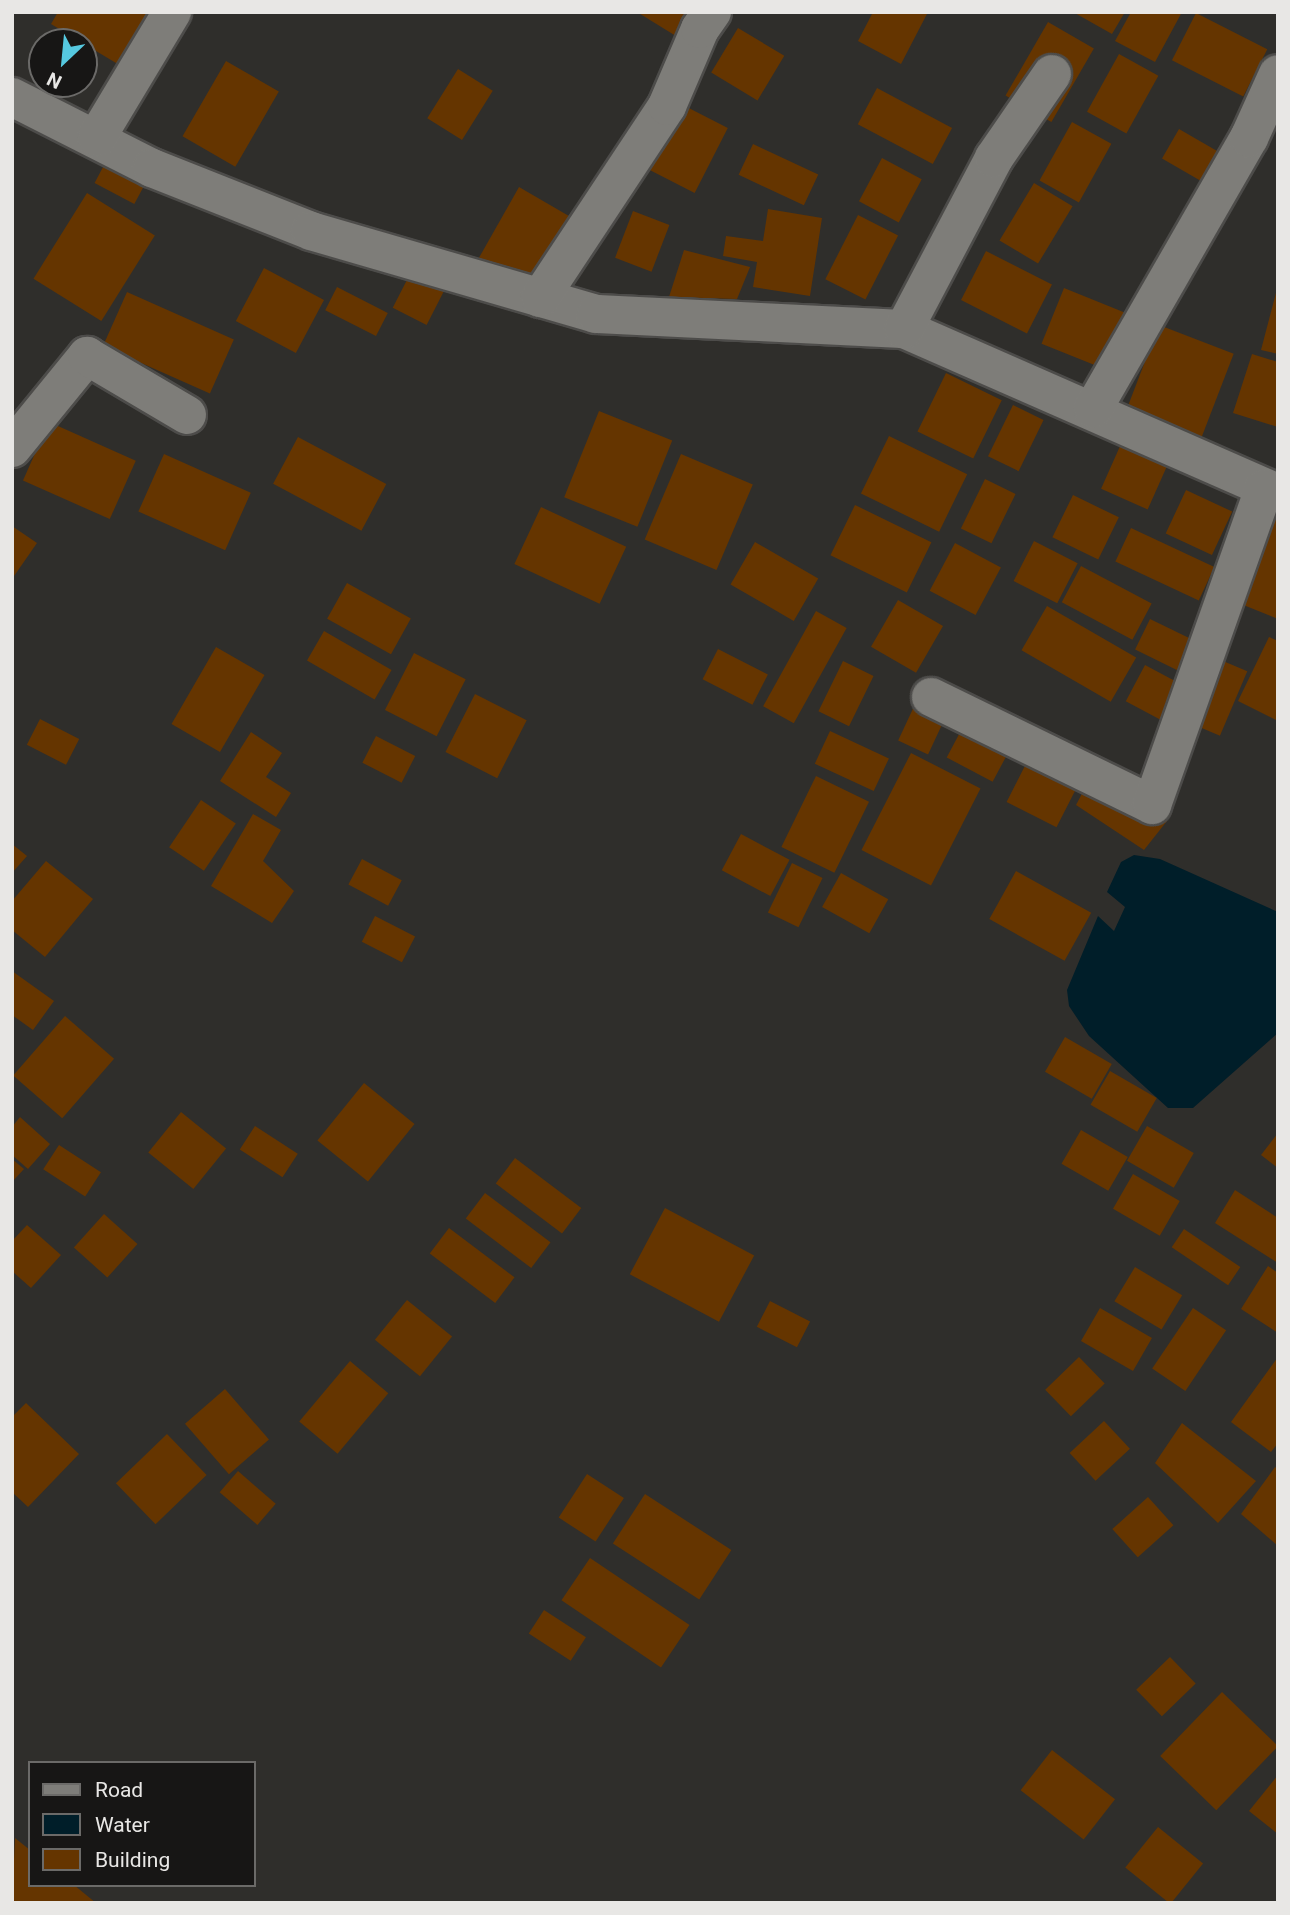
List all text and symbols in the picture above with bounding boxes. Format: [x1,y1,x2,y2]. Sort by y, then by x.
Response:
north arrow [28,28,98,98]
text: N [43,67,66,94]
legend [28,1761,256,1887]
text: Road [95,1778,143,1802]
text: Water [95,1813,150,1837]
text: Building [95,1848,170,1872]

